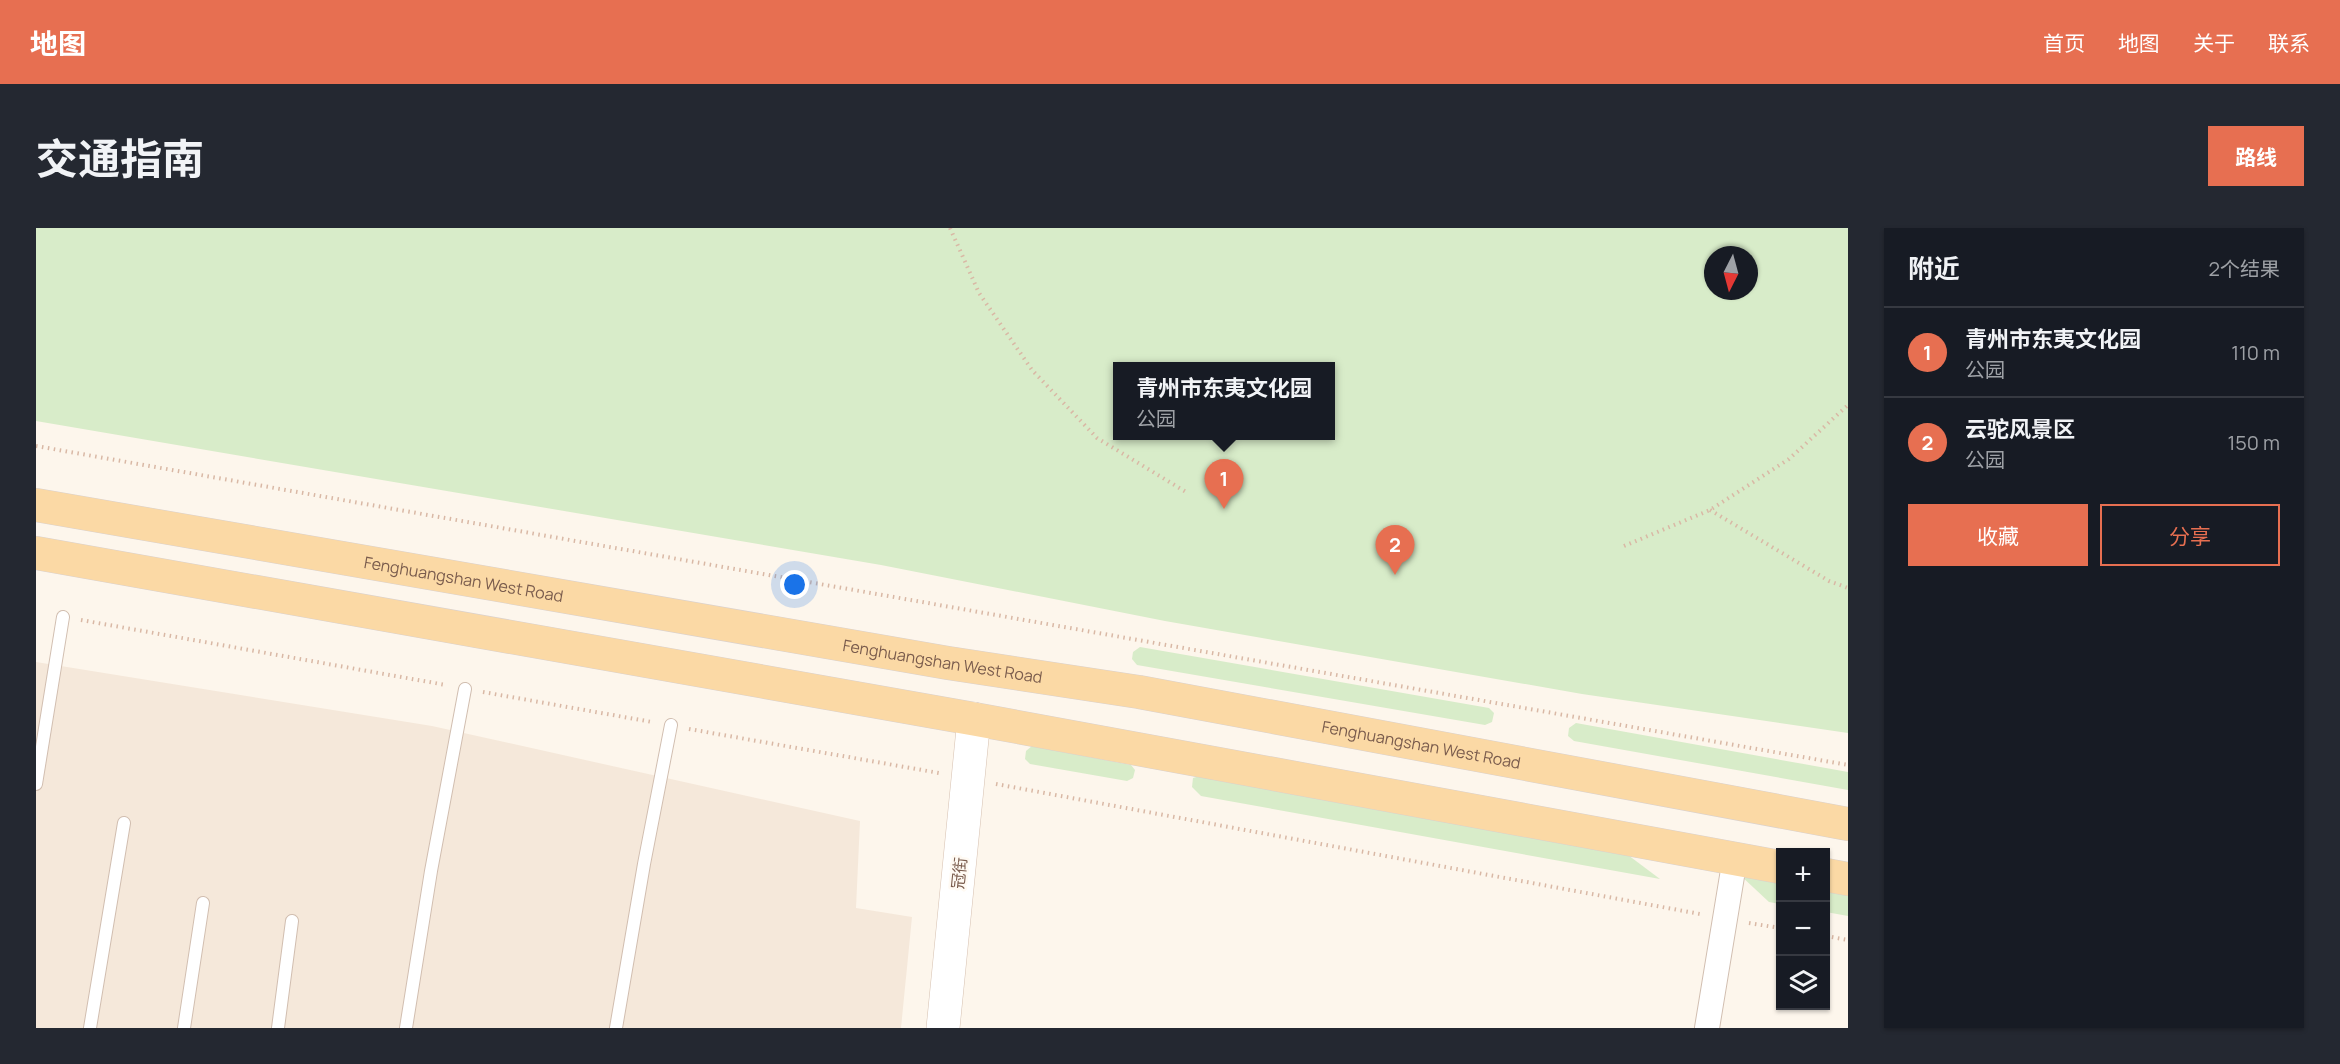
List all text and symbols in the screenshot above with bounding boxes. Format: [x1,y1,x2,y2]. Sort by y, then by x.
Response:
text: 地图 [30,24,86,62]
text: 首页 [2043,29,2085,57]
text: 地图 [2118,29,2160,57]
text: 关于 [2193,29,2235,57]
text: 联系 [2268,29,2310,57]
button: 路线 [2208,126,2304,186]
text: 交通指南 [36,129,204,187]
north arrow [1704,246,1758,300]
text: 附近 [1908,250,1960,286]
text: 2个结果 [2209,255,2280,282]
text: 青州市东夷文化园 [1965,324,2141,354]
text: 1 [1923,339,1932,366]
text: 110 m [2231,339,2280,366]
text: 公园 [1965,356,2005,383]
popup [1113,362,1335,440]
text: 青州市东夷文化园 [1136,373,1312,403]
text: 公园 [1136,405,1176,432]
text: 云驼风景区 [1965,414,2075,444]
text: 2 [1922,429,1933,456]
text: 150 m [2227,429,2280,456]
text: 公园 [1965,446,2005,473]
pin: 1 [1204,460,1244,509]
button: 收藏 [1908,504,2088,566]
button: 分享 [2100,504,2280,566]
pin: 2 [1376,526,1414,575]
street label: Fenghuangshan West Road [362,551,565,607]
your location [780,570,809,599]
street label: Fenghuangshan West Road [841,634,1044,688]
street label: Fenghuangshan West Road [1320,715,1523,774]
map controls [1776,848,1830,1010]
button: + [1776,848,1830,902]
street label: 冠街 [946,856,972,890]
button: − [1776,902,1830,956]
button: layers [1776,956,1830,1010]

